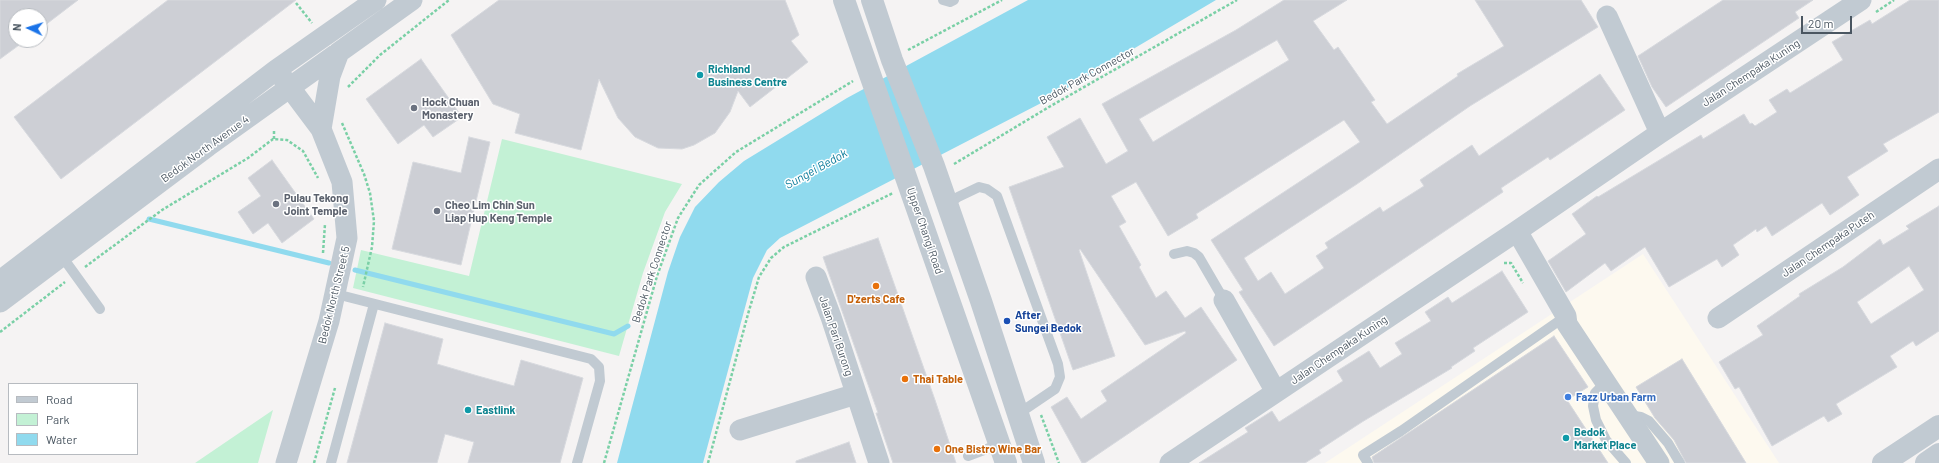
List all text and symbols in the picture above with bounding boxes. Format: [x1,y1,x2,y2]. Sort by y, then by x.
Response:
north arrow [8,8,48,48]
scale bar [1803,8,1854,34]
text: 20 m [1808,16,1834,30]
text: N [10,23,23,31]
street label: Jalan Chempaka Kuning [1700,36,1802,110]
street label: Bedok Park Connector [1037,44,1137,108]
place label: Richland Business Centre [708,62,787,88]
marker: Richland Business Centre [695,70,705,80]
place label: Hock Chuan Monastery [422,95,480,121]
marker: Hock Chuan Monastery [409,103,419,113]
street label: Bedok North Avenue 4 [158,113,252,185]
water label: Sungei Bedok [782,146,850,192]
street label: Upper Changi Road [904,186,946,276]
place label: Pulau Tekong Joint Temple [284,191,348,217]
place label: Cheo Lim Chin Sun Liap Hup Keng Temple [445,198,552,224]
marker: Pulau Tekong Joint Temple [271,199,281,209]
marker: Cheo Lim Chin Sun Liap Hup Keng Temple [432,206,442,216]
street label: Jalan Chempaka Puteh [1779,208,1877,280]
street label: Bedok Park Connector [629,219,675,325]
street label: Bedok North Street 5 [315,245,353,345]
marker: D'zerts Cafe [871,281,881,291]
place label: D'zerts Cafe [847,292,905,306]
street label: Jalan Pari Burong [816,294,856,378]
place label: After Sungei Bedok [1015,308,1082,334]
street label: Jalan Chempaka Kuning [1288,313,1390,387]
marker: After Sungei Bedok [1002,316,1012,326]
place label: Thai Table [913,372,963,386]
marker: Thai Table [900,374,910,384]
legend [8,383,138,455]
place label: Fazz Urban Farm [1576,390,1656,404]
text: Road [46,392,73,406]
marker: Fazz Urban Farm [1563,392,1573,402]
place label: Eastlink [476,403,515,417]
marker: Eastlink [463,405,473,415]
text: Park [46,412,70,426]
place label: Bedok Market Place [1574,425,1636,451]
text: Water [46,432,77,446]
marker: Bedok Market Place [1561,433,1571,443]
place label: One Bistro Wine Bar [945,442,1041,456]
marker: One Bistro Wine Bar [932,444,942,454]

